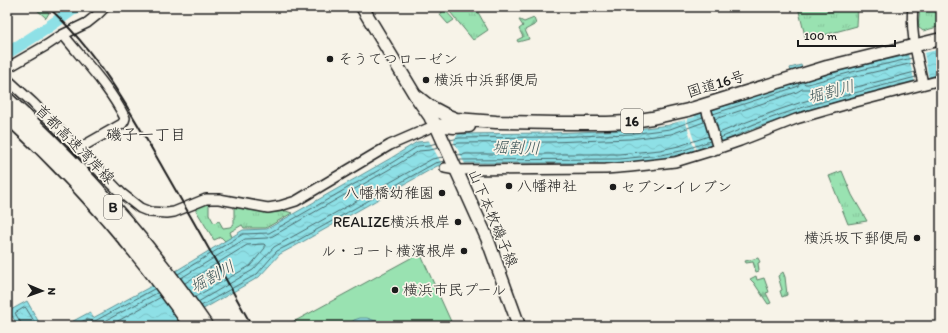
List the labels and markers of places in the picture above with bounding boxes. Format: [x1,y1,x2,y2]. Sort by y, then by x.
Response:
place label: そうてつローゼン [338,50,458,68]
marker: そうてつローゼン [325,54,335,64]
place label: 横浜中浜郵便局 [434,71,539,89]
marker: 横浜中浜郵便局 [421,75,431,85]
place label: 八幡神社 [517,177,577,195]
place label: セブン-イレブン [621,178,732,196]
marker: 八幡神社 [504,181,514,191]
marker: セブン-イレブン [608,182,618,192]
place label: 八幡橋幼稚園 [344,184,434,202]
marker: 八幡橋幼稚園 [437,188,447,198]
place label: REALIZE横浜根岸 [333,213,450,231]
marker: REALIZE横浜根岸 [453,217,463,227]
place label: 横浜坂下郵便局 [804,229,909,247]
marker: 横浜坂下郵便局 [912,233,922,243]
place label: ル・コート横濱根岸 [321,242,456,260]
marker: ル・コート横濱根岸 [459,246,469,256]
place label: 横浜市民プール [403,281,506,299]
marker: 横浜市民プール [390,285,400,295]

